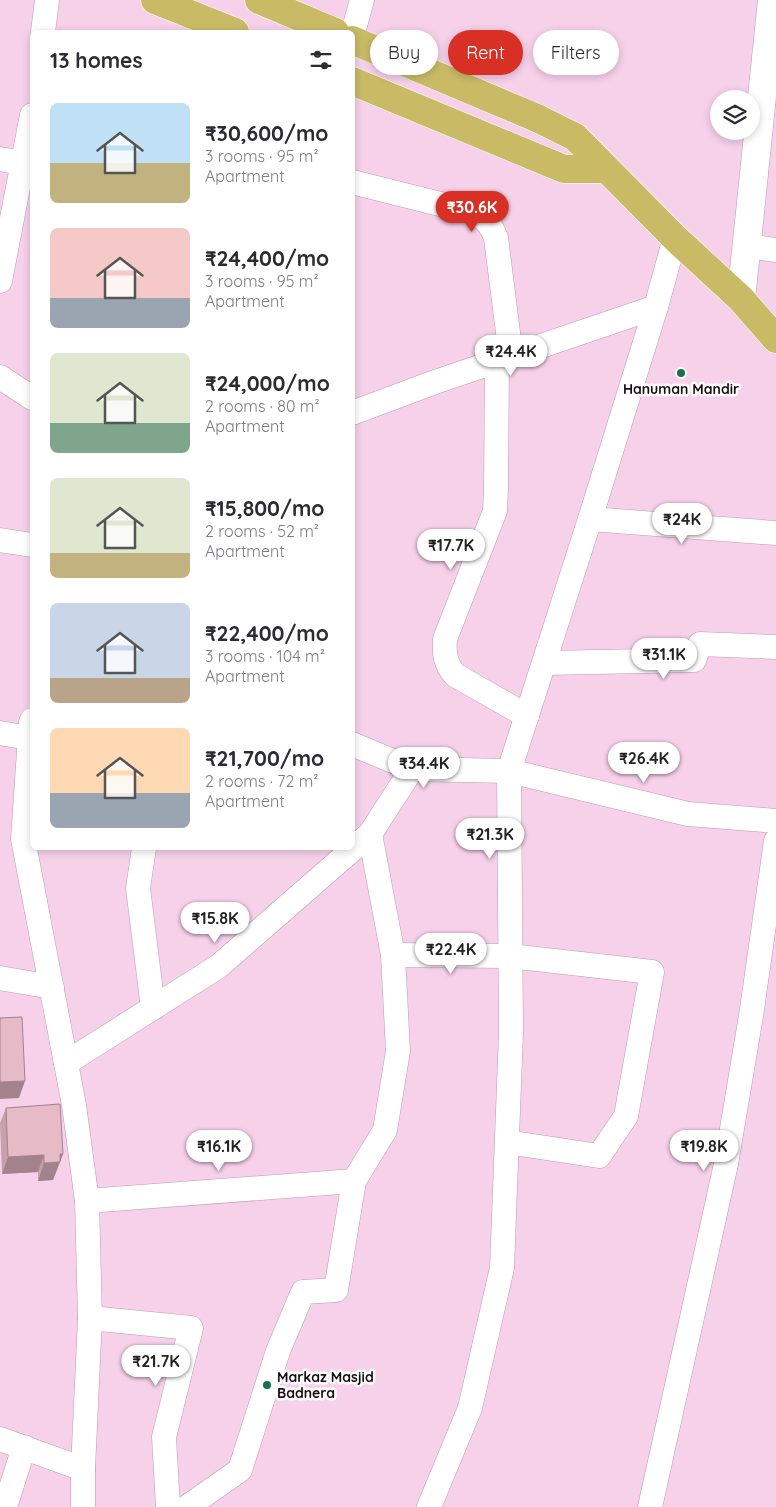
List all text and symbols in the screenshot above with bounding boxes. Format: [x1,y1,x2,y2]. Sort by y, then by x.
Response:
chip: Buy [370,30,438,75]
chip: Rent [448,30,523,75]
chip: Filters [533,30,619,75]
icon: filters [307,46,335,74]
text: 13 homes [50,47,143,73]
map controls [710,90,760,140]
button: layers [710,90,760,140]
text: ₹30,600/mo [205,120,328,146]
icon: home [90,123,150,183]
text: 3 rooms · 95 m² [205,146,319,166]
text: Apartment [205,166,285,186]
pin: ₹30.6K [431,190,513,233]
text: ₹30.6K [447,197,497,217]
text: ₹24,400/mo [205,245,329,271]
icon: home [90,248,150,308]
text: 3 rooms · 95 m² [205,271,319,291]
text: Apartment [205,291,285,311]
pin: ₹24.4K [470,334,552,377]
text: ₹24.4K [486,341,536,361]
marker: Hanuman Mandir [675,367,687,379]
text: ₹24,000/mo [205,370,330,396]
icon: home [90,373,150,433]
place label: Hanuman Mandir [623,380,739,398]
text: 2 rooms · 80 m² [205,396,320,416]
text: Apartment [205,416,285,436]
text: ₹15,800/mo [205,495,324,521]
icon: home [90,498,150,558]
pin: ₹24K [652,502,712,545]
text: ₹24K [663,509,701,529]
text: 2 rooms · 52 m² [205,521,319,541]
pin: ₹17.7K [410,528,492,571]
text: ₹17.7K [428,535,474,555]
text: Apartment [205,541,285,561]
text: ₹22,400/mo [205,620,329,646]
icon: home [90,623,150,683]
pin: ₹31.1K [623,638,705,680]
text: ₹31.1K [642,644,686,664]
text: 3 rooms · 104 m² [205,646,325,666]
text: Apartment [205,666,285,686]
pin: ₹26.4K [603,742,685,784]
text: ₹21,700/mo [205,745,324,771]
pin: ₹34.4K [383,746,465,789]
icon: home [90,748,150,808]
text: ₹26.4K [619,748,669,768]
text: ₹34.4K [399,753,449,773]
text: 2 rooms · 72 m² [205,771,318,791]
text: Apartment [205,791,285,811]
pin: ₹21.3K [449,818,531,860]
text: ₹21.3K [466,824,514,844]
pin: ₹15.8K [174,902,256,944]
text: ₹15.8K [192,908,238,928]
pin: ₹22.4K [410,932,492,975]
text: ₹22.4K [426,939,476,959]
pin: ₹16.1K [178,1130,260,1172]
pin: ₹19.8K [663,1130,745,1172]
text: ₹16.1K [197,1136,241,1156]
text: ₹19.8K [681,1136,727,1156]
pin: ₹21.7K [115,1344,197,1387]
text: ₹21.7K [132,1351,180,1371]
place label: Markaz Masjid Badnera [277,1368,374,1402]
marker: Markaz Masjid Badnera [261,1379,273,1391]

